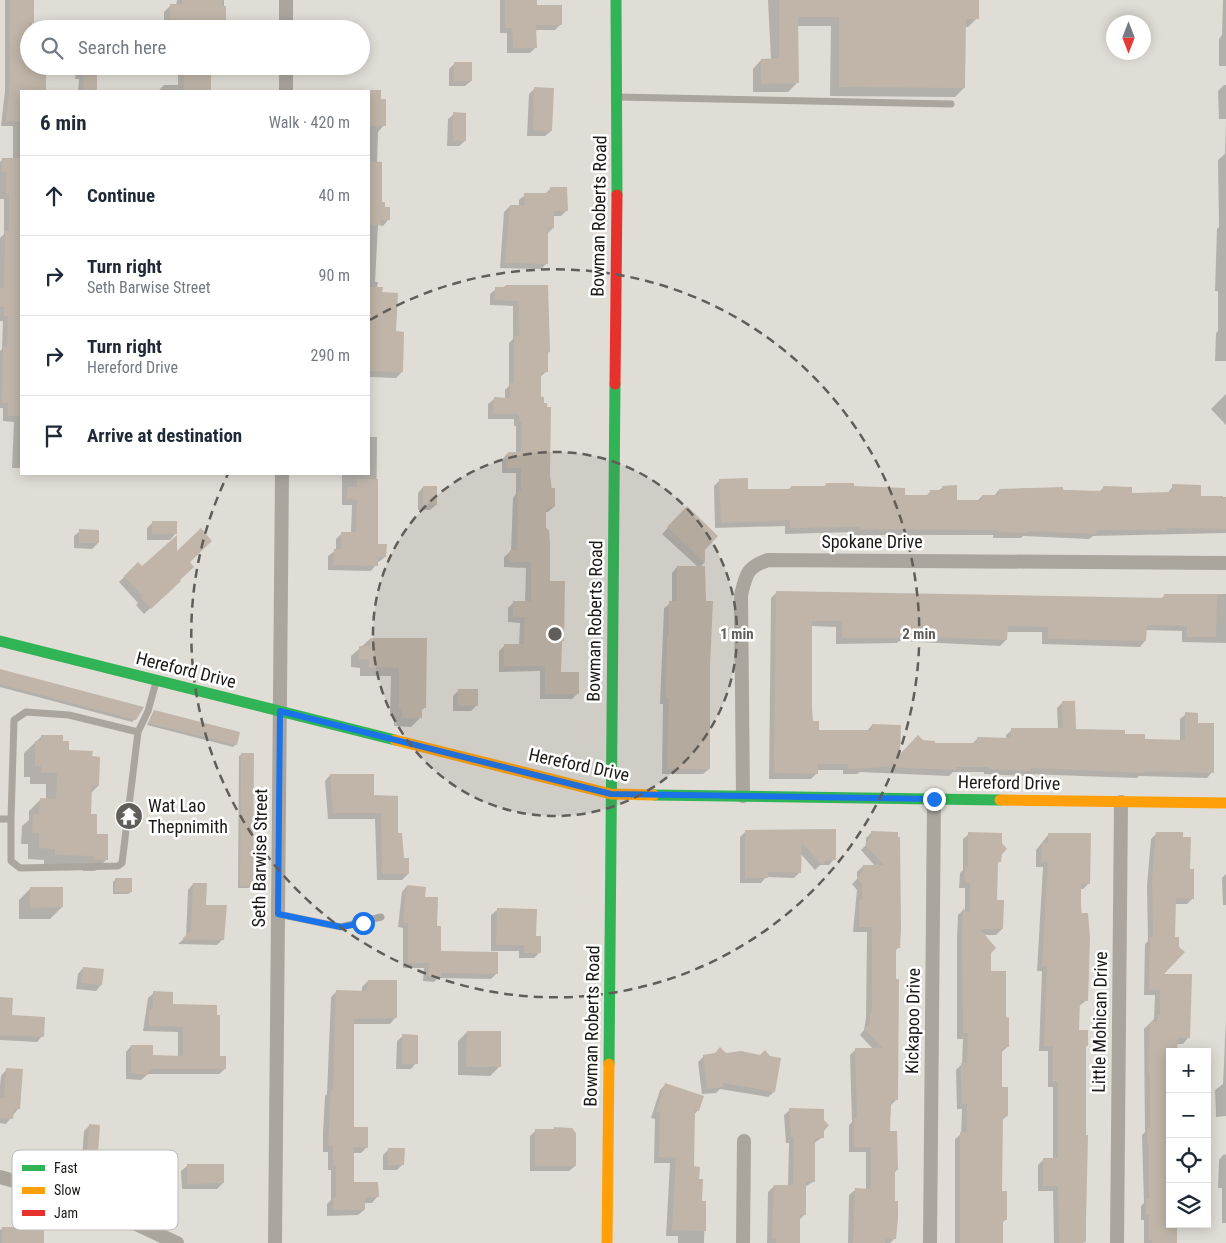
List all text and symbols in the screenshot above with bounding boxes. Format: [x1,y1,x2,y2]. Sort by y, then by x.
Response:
north arrow [1106,15,1151,60]
search box [20,20,370,75]
icon: search [38,34,66,62]
text: Search here [78,36,166,59]
text: 6 min [40,111,87,135]
text: Walk · 420 m [269,113,350,132]
street label: Bowman Roberts Road [587,135,610,297]
icon: ahead [40,182,68,210]
text: Continue [87,184,155,207]
text: 40 m [318,186,350,205]
text: Turn right [87,255,162,278]
icon: right [40,262,68,290]
text: 90 m [318,266,350,285]
text: Seth Barwise Street [87,278,210,297]
text: Turn right [87,335,162,358]
icon: right [40,342,68,370]
text: 290 m [311,346,350,365]
text: Hereford Drive [87,358,178,377]
icon: arrive [40,422,68,450]
text: Arrive at destination [87,424,242,447]
street label: Spokane Drive [821,531,923,552]
street label: Bowman Roberts Road [583,540,606,702]
centre of rings [546,625,564,643]
text: 1 min [720,625,754,643]
text: 2 min [902,625,936,643]
street label: Hereford Drive [134,647,238,692]
street label: Hereford Drive [527,744,631,785]
street label: Hereford Drive [958,771,1060,794]
street label: Seth Barwise Street [248,788,271,928]
route end [923,788,946,811]
place label: Wat Lao Thepnimith [148,795,228,837]
temple icon: Wat Lao Thepnimith [114,801,144,831]
route start [352,912,375,935]
street label: Bowman Roberts Road [580,945,603,1107]
street label: Little Mohican Drive [1088,951,1111,1093]
street label: Kickapoo Drive [901,968,924,1074]
map controls [1166,1048,1211,1228]
button: + [1166,1048,1211,1093]
button: − [1166,1093,1211,1138]
button: locate [1166,1138,1211,1183]
legend [12,1150,178,1230]
text: Fast [54,1160,78,1176]
text: Slow [54,1182,81,1198]
button: layers [1166,1183,1211,1228]
text: Jam [54,1205,78,1221]

